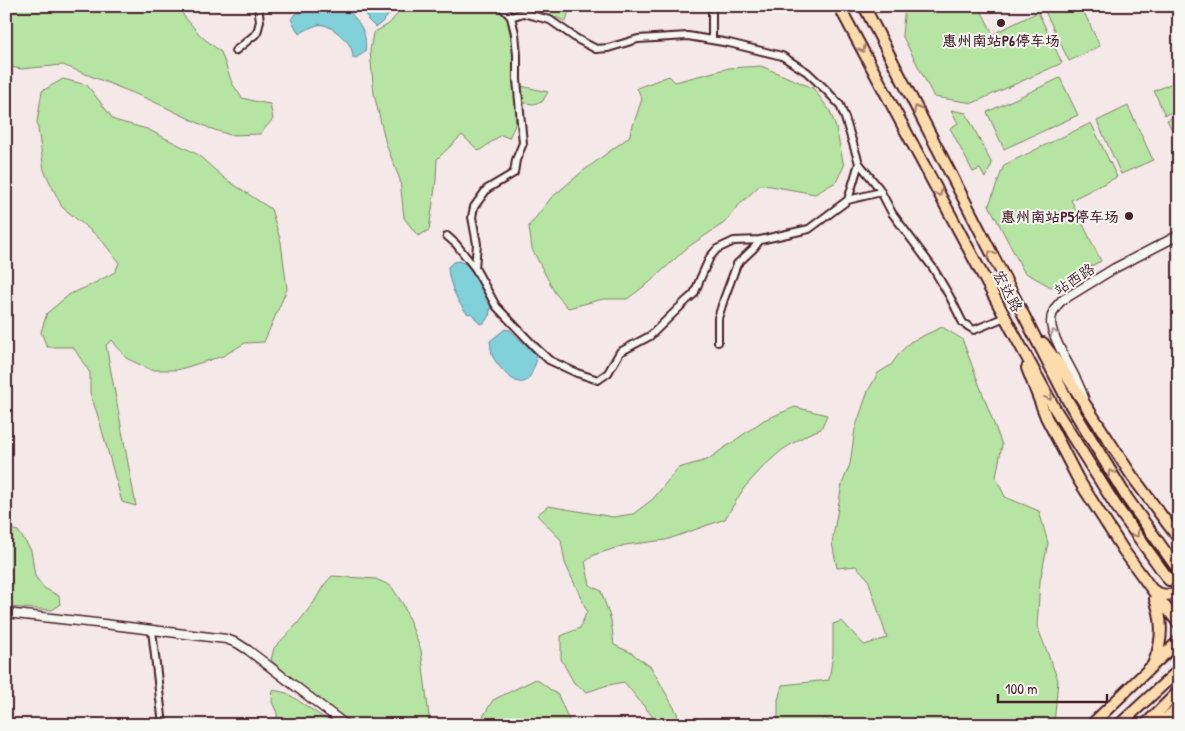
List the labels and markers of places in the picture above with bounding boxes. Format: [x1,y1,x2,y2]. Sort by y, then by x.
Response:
marker: 惠州南站P6停车场 [995,17,1007,29]
place label: 惠州南站P6停车场 [942,30,1060,51]
place label: 惠州南站P5停车场 [1000,206,1119,227]
marker: 惠州南站P5停车场 [1123,210,1135,222]

